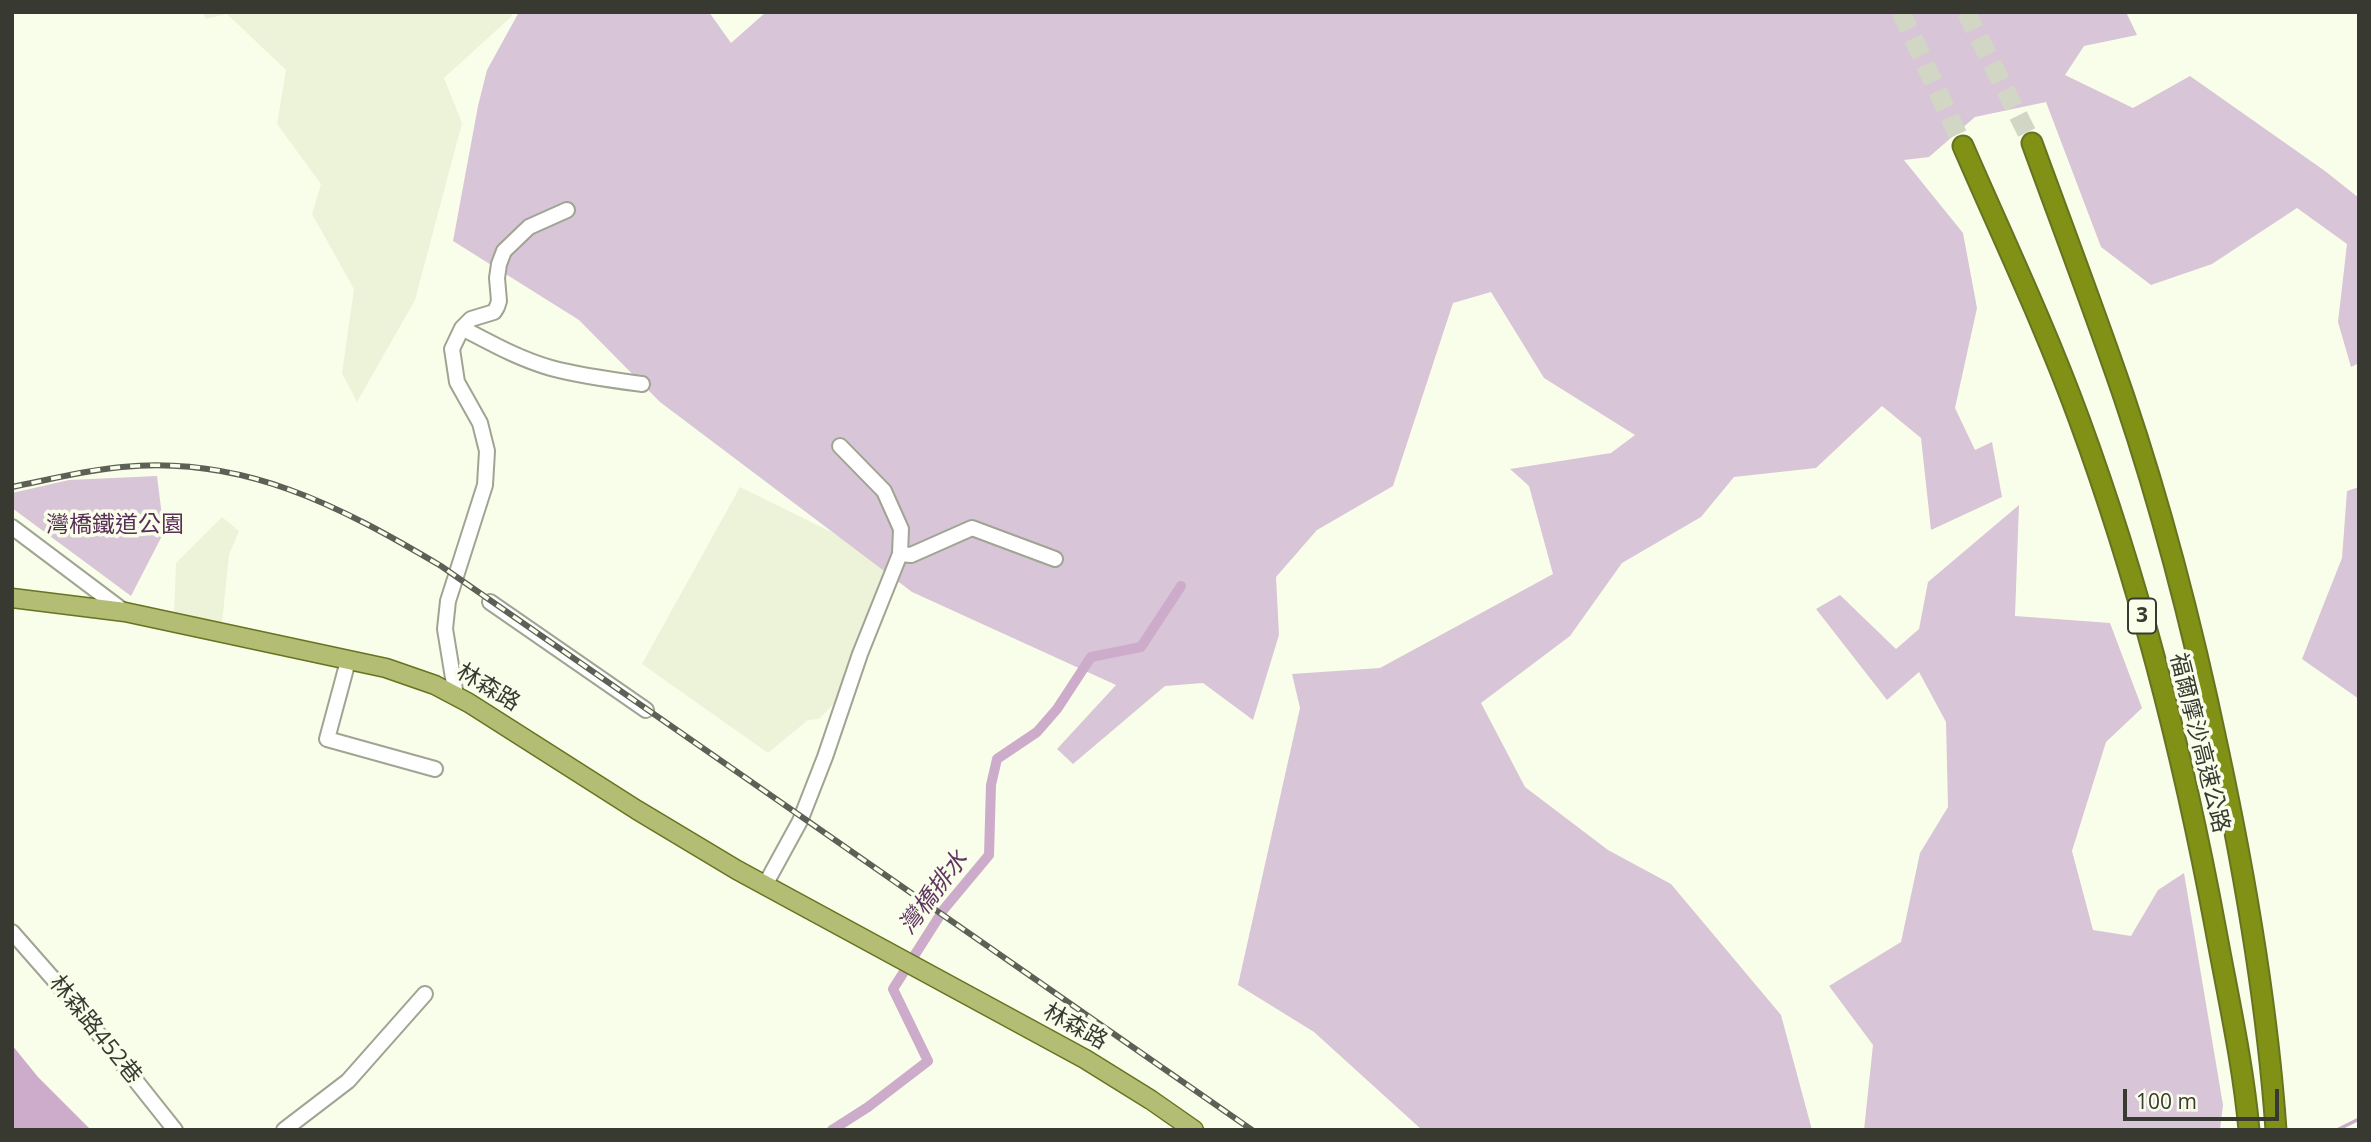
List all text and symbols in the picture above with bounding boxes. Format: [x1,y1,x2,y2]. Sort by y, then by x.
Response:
park label: 灣橋鐵道公園 [46,511,184,539]
road number: 3 [2128,598,2156,634]
street label: 福爾摩沙高速公路 [2163,650,2235,836]
street label: 林森路 [451,658,525,718]
water label: 灣橋排水 [894,846,974,940]
street label: 林森路452巷 [43,970,147,1090]
street label: 林森路 [1038,998,1112,1056]
scale bar [2126,1076,2282,1120]
text: 100 m [2136,1087,2197,1115]

